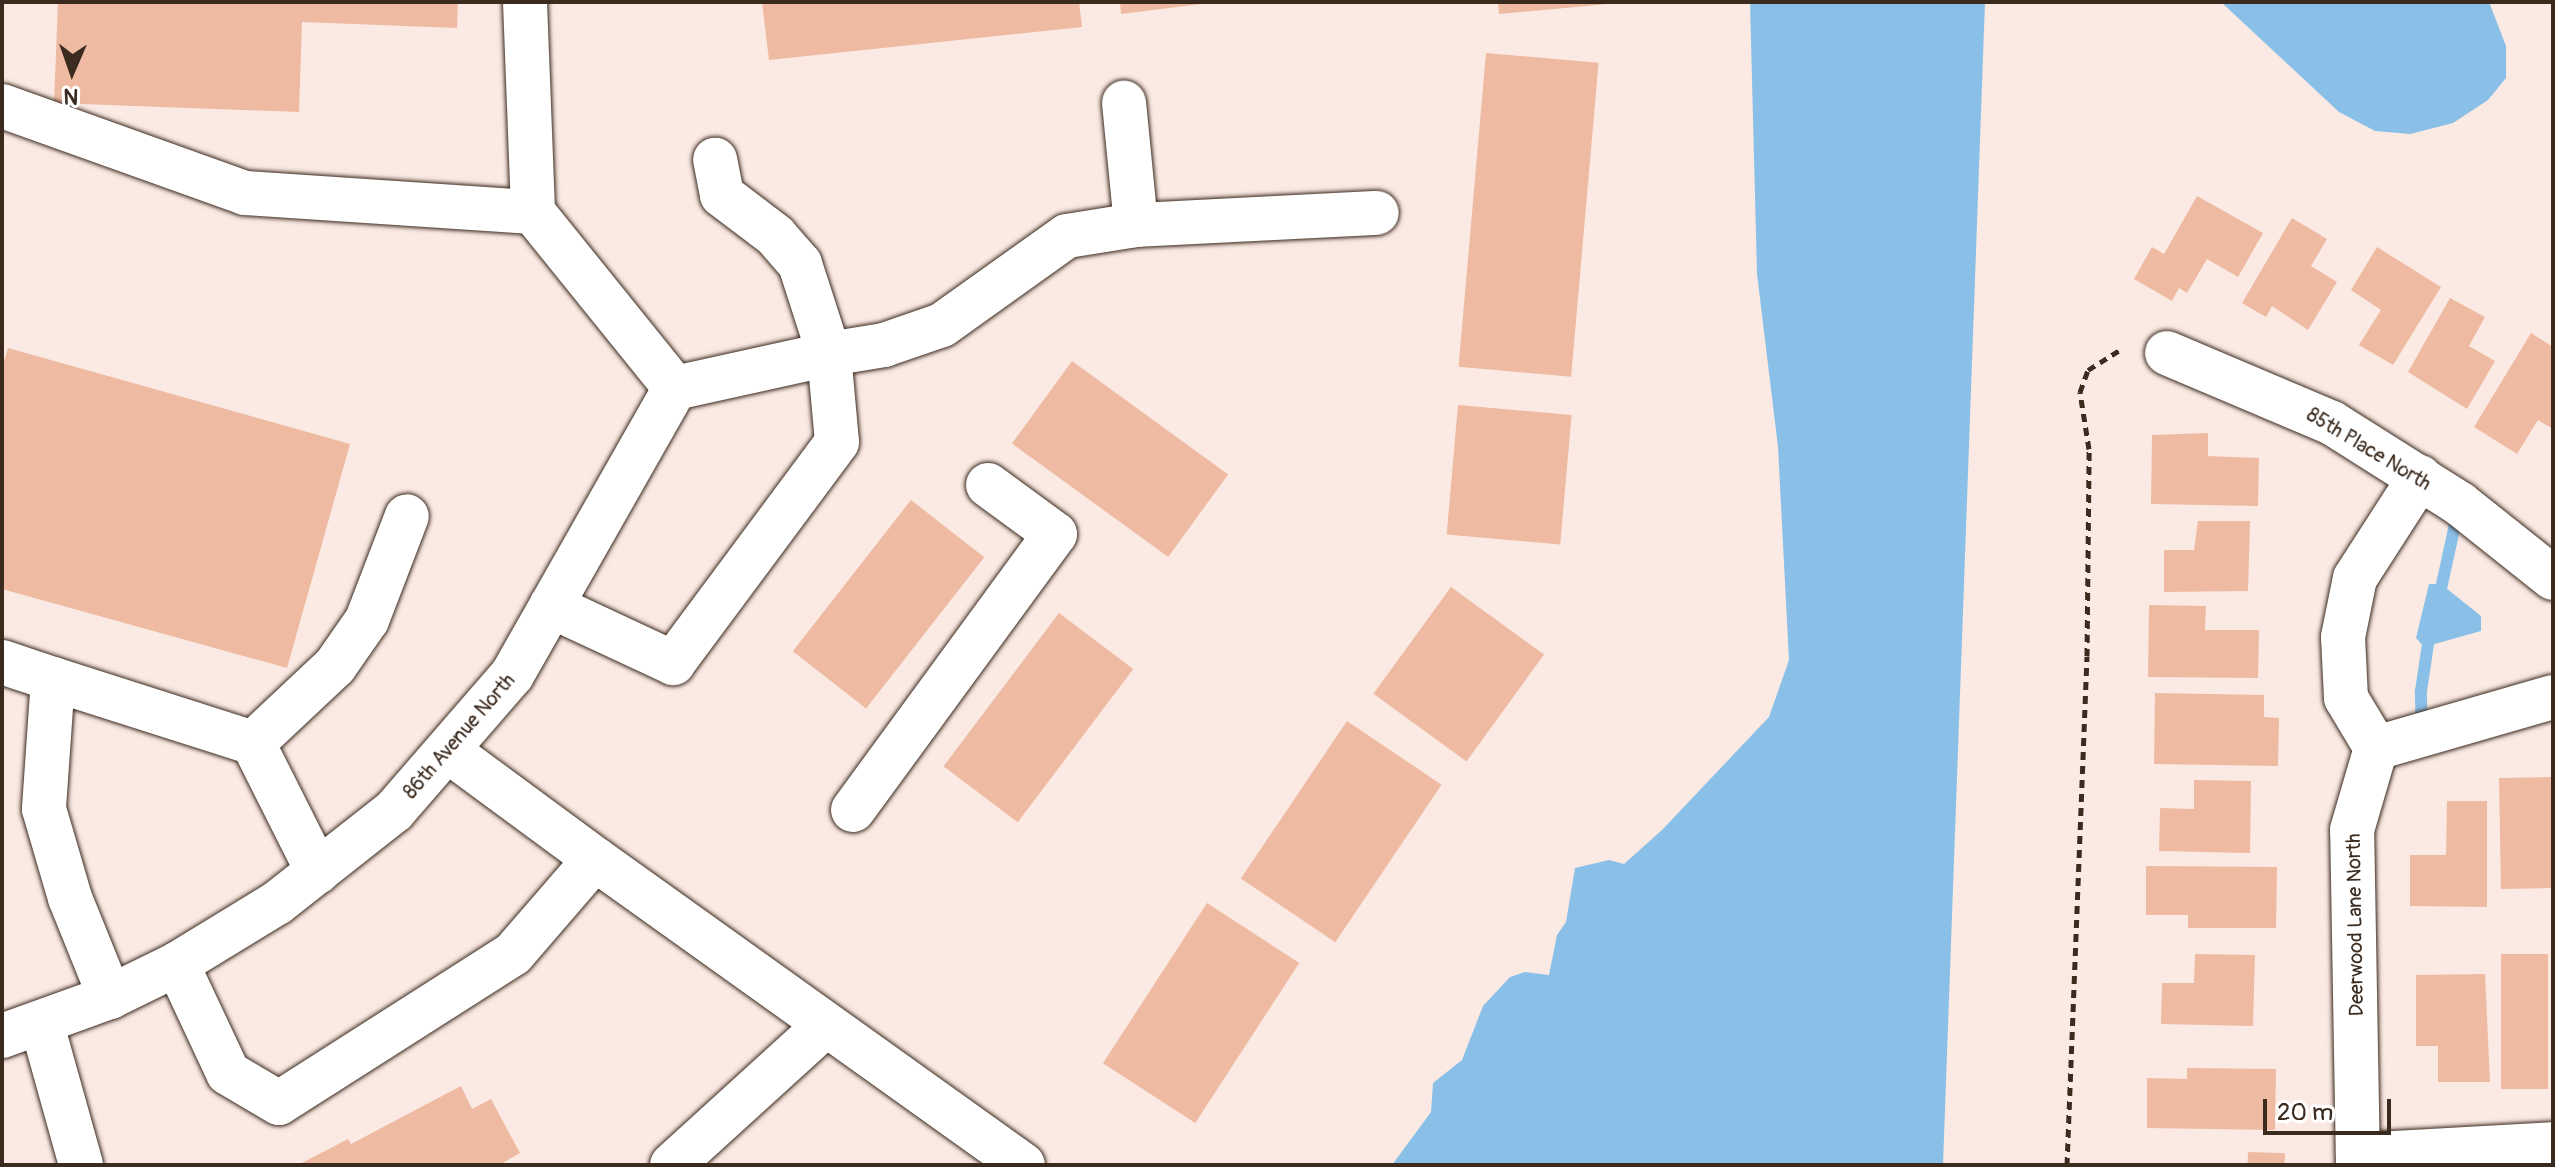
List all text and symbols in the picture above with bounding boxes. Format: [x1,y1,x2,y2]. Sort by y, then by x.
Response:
north arrow [32,32,112,112]
text: N [63,82,79,110]
street label: 85th Place North [2302,402,2436,496]
street label: 86th Avenue North [398,668,520,804]
street label: Deerwood Lane North [2341,833,2369,1017]
scale bar [2267,1083,2395,1133]
text: 20 m [2277,1098,2333,1127]

